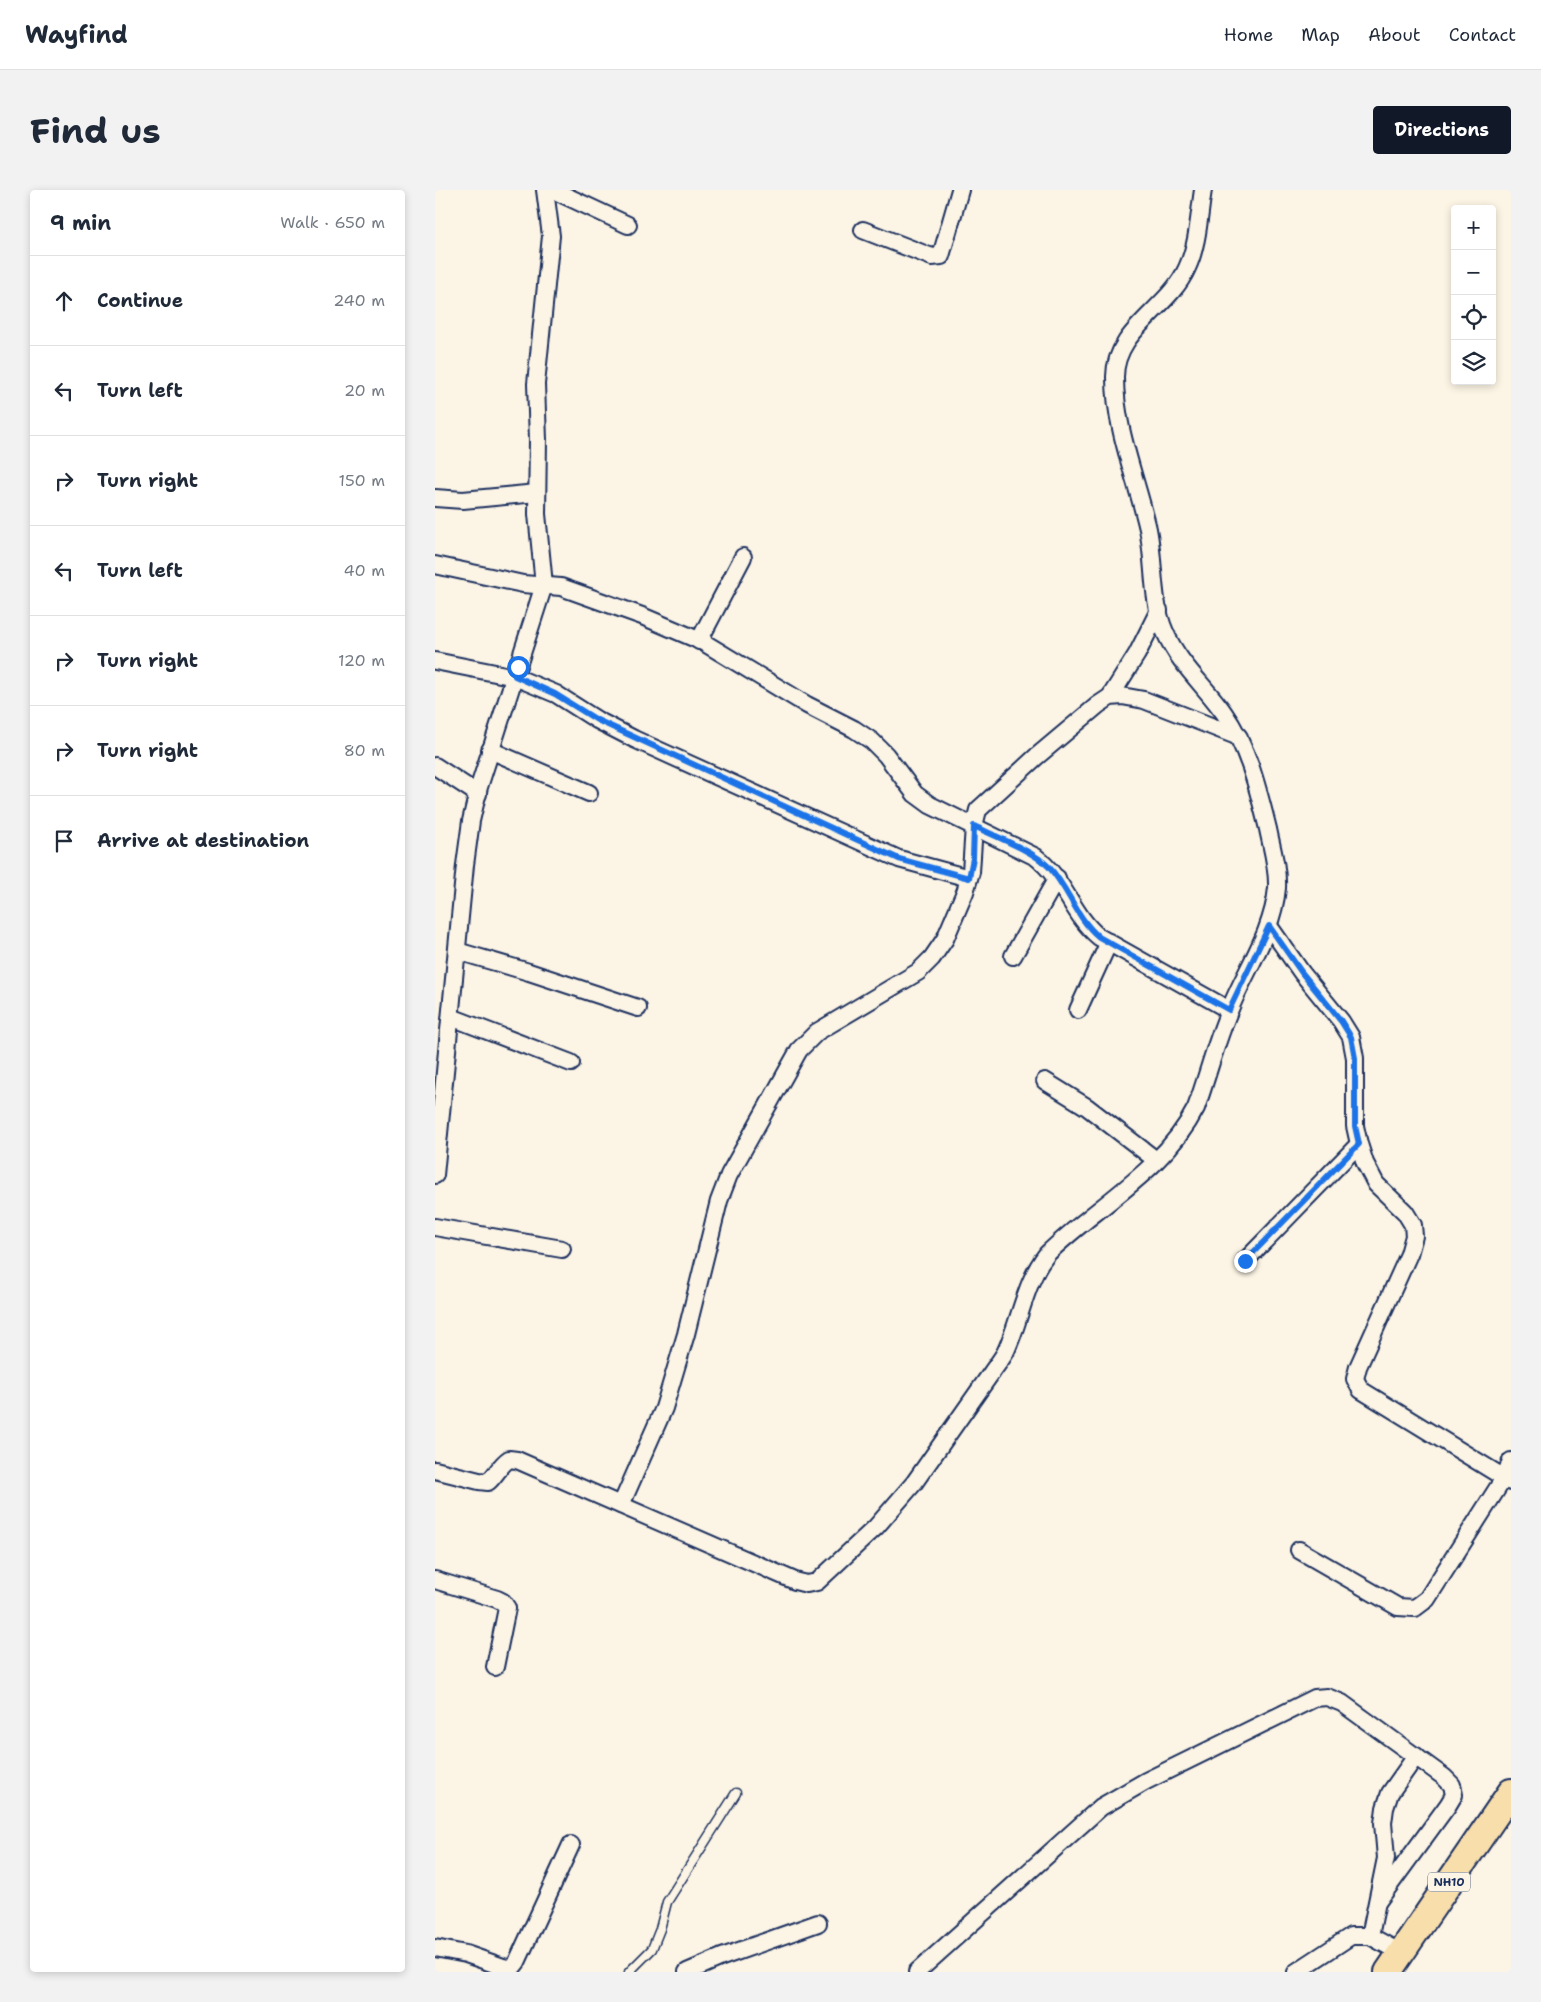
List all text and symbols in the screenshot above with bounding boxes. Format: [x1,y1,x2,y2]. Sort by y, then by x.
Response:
text: Wayfind [25,19,128,51]
text: Home [1224,23,1273,47]
text: Map [1301,23,1340,47]
text: About [1368,23,1421,47]
text: Contact [1449,23,1516,47]
button: Directions [1373,106,1511,154]
text: Find us [30,107,161,154]
map controls [1451,205,1496,385]
button: + [1451,205,1496,250]
text: 9 min [50,209,111,237]
text: Walk · 650 m [280,212,385,233]
button: − [1451,250,1496,295]
icon: ahead [50,287,78,315]
text: Continue [97,288,183,313]
text: 240 m [333,290,385,311]
button: locate [1451,295,1496,340]
button: layers [1451,340,1496,385]
icon: left [50,377,78,405]
text: Turn left [97,378,183,403]
text: 20 m [344,380,385,401]
icon: right [50,467,78,495]
text: Turn right [97,468,198,493]
text: 150 m [338,470,385,491]
icon: left [50,557,78,585]
text: Turn left [97,558,183,583]
text: 40 m [343,560,385,581]
icon: right [50,647,78,675]
text: Turn right [97,648,198,673]
text: 120 m [338,650,385,671]
route start [507,656,530,679]
icon: right [50,737,78,765]
text: Turn right [97,738,198,763]
text: 80 m [344,740,385,761]
icon: arrive [50,827,78,855]
text: Arrive at destination [97,828,309,853]
route end [1234,1250,1257,1273]
road number: NH10 [1428,1872,1470,1891]

